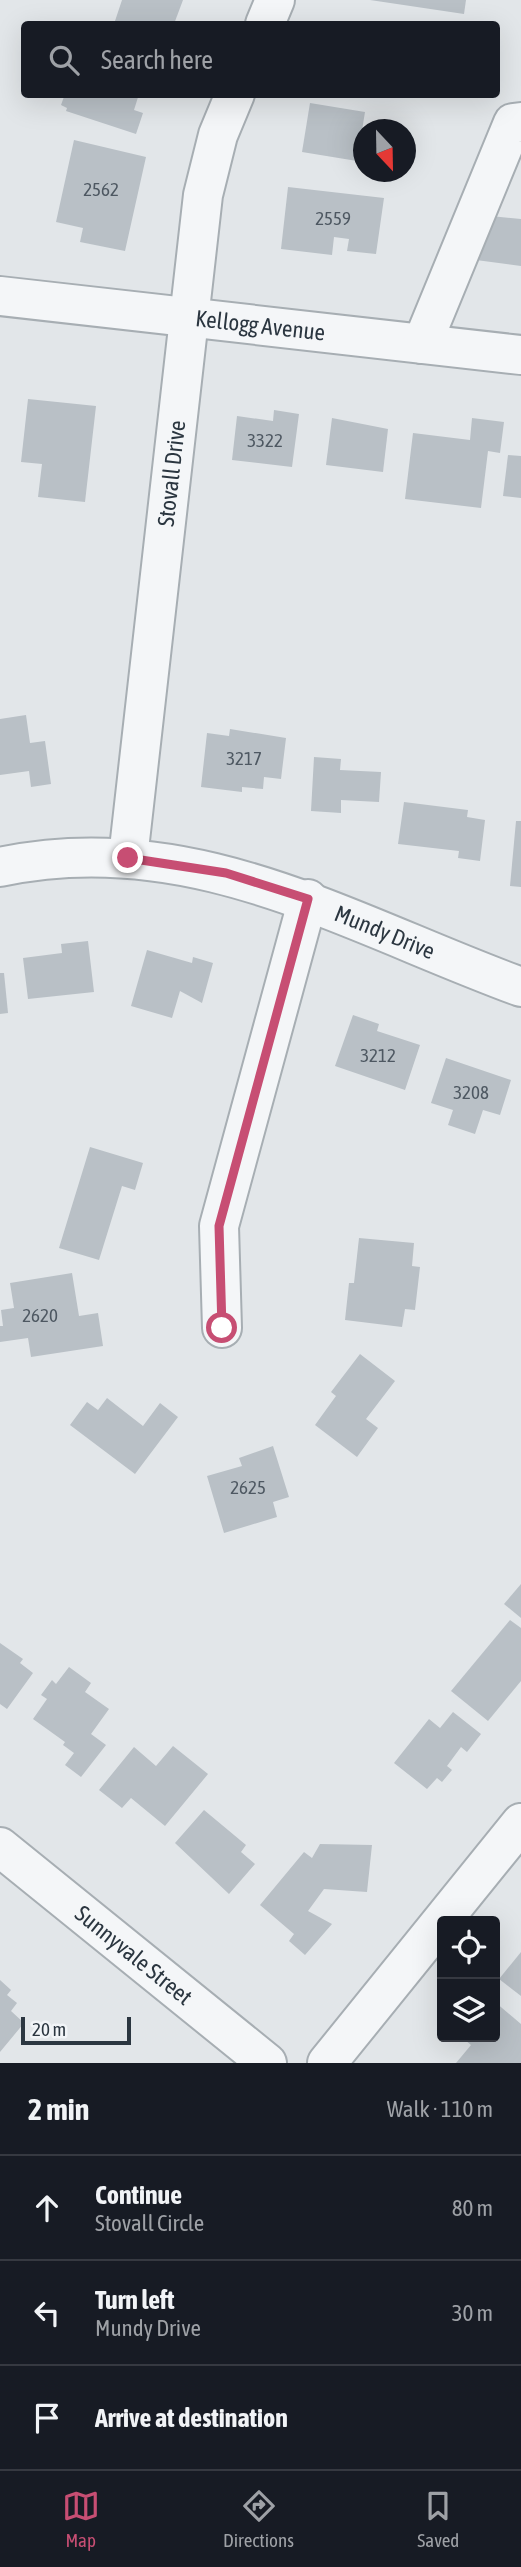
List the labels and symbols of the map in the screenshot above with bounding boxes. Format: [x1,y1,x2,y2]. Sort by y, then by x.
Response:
north arrow [353,119,416,182]
house number: 2562 [83,178,119,200]
house number: 2559 [315,207,351,229]
street label: Kellogg Avenue [194,305,327,346]
street label: Stovall Drive [153,419,190,528]
house number: 3322 [247,429,283,451]
house number: 3217 [226,747,262,769]
route end [112,842,143,873]
street label: Mundy Drive [331,900,439,964]
house number: 3212 [360,1044,396,1066]
house number: 3208 [453,1081,489,1103]
house number: 2620 [22,1304,58,1326]
route start [206,1312,237,1343]
house number: 2625 [230,1476,266,1498]
street label: Sunnyvale Street [70,1900,197,2010]
scale bar [21,2014,131,2046]

